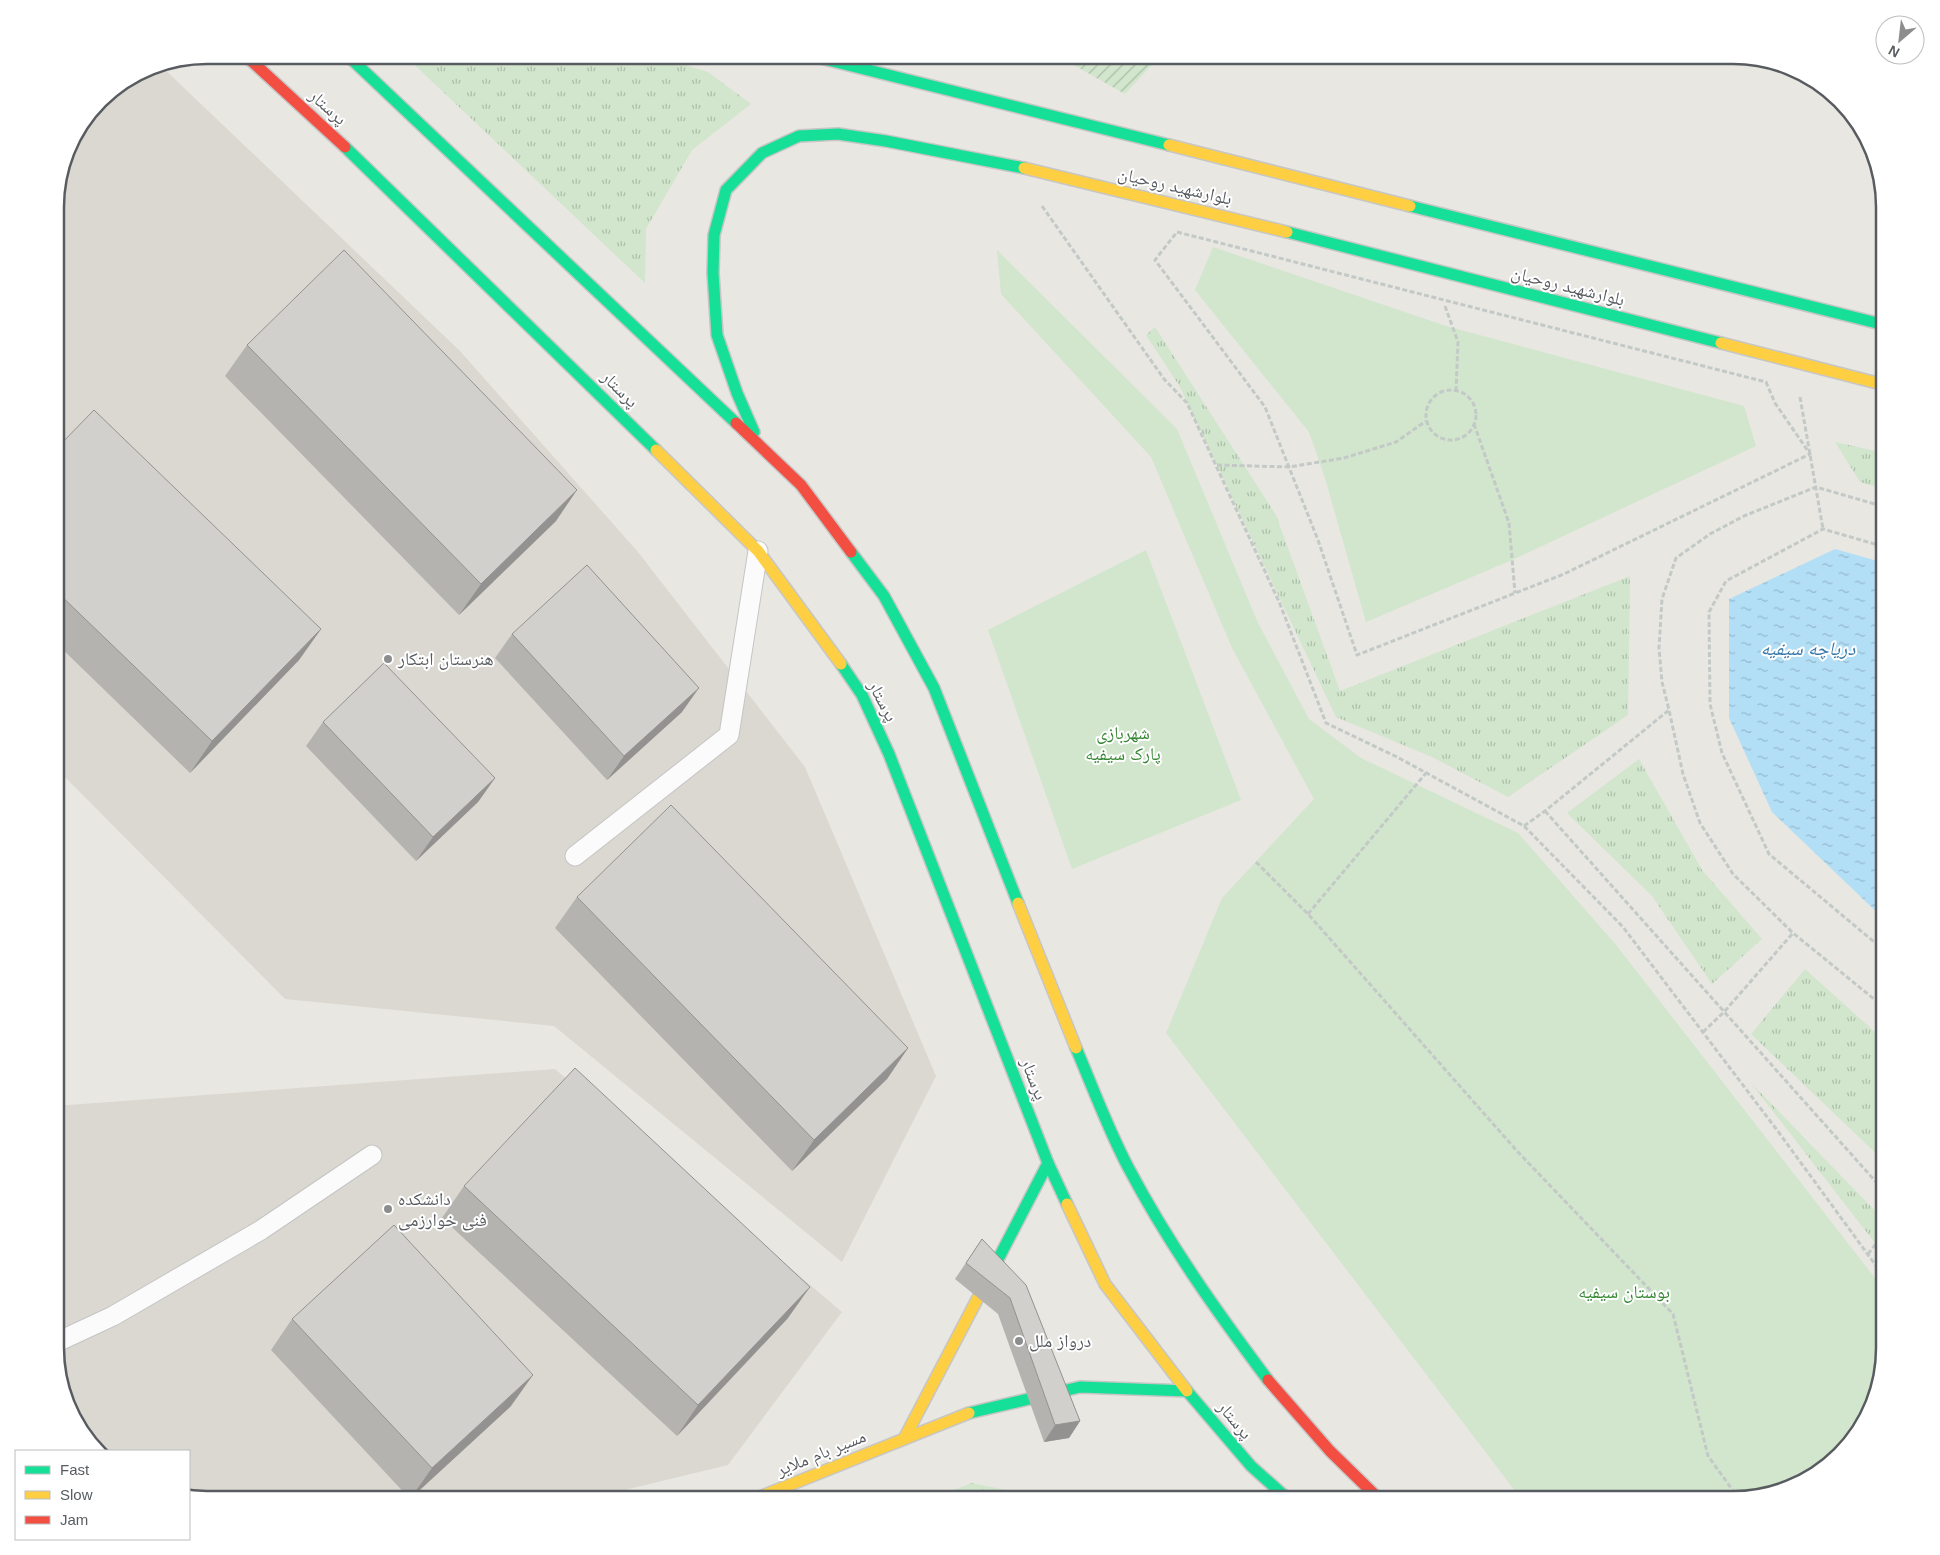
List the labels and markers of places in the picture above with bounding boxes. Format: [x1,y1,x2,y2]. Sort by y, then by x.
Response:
place label: هنرستان ابتکار [397,649,494,670]
marker: هنرستان ابتکار [382,653,394,665]
place label: دانشکده فنی خوارزمی [398,1189,487,1231]
marker: دانشکده فنی خوارزمی [382,1203,394,1215]
place label: درواز ملل [1029,1331,1091,1352]
marker: درواز ملل [1013,1335,1025,1347]

